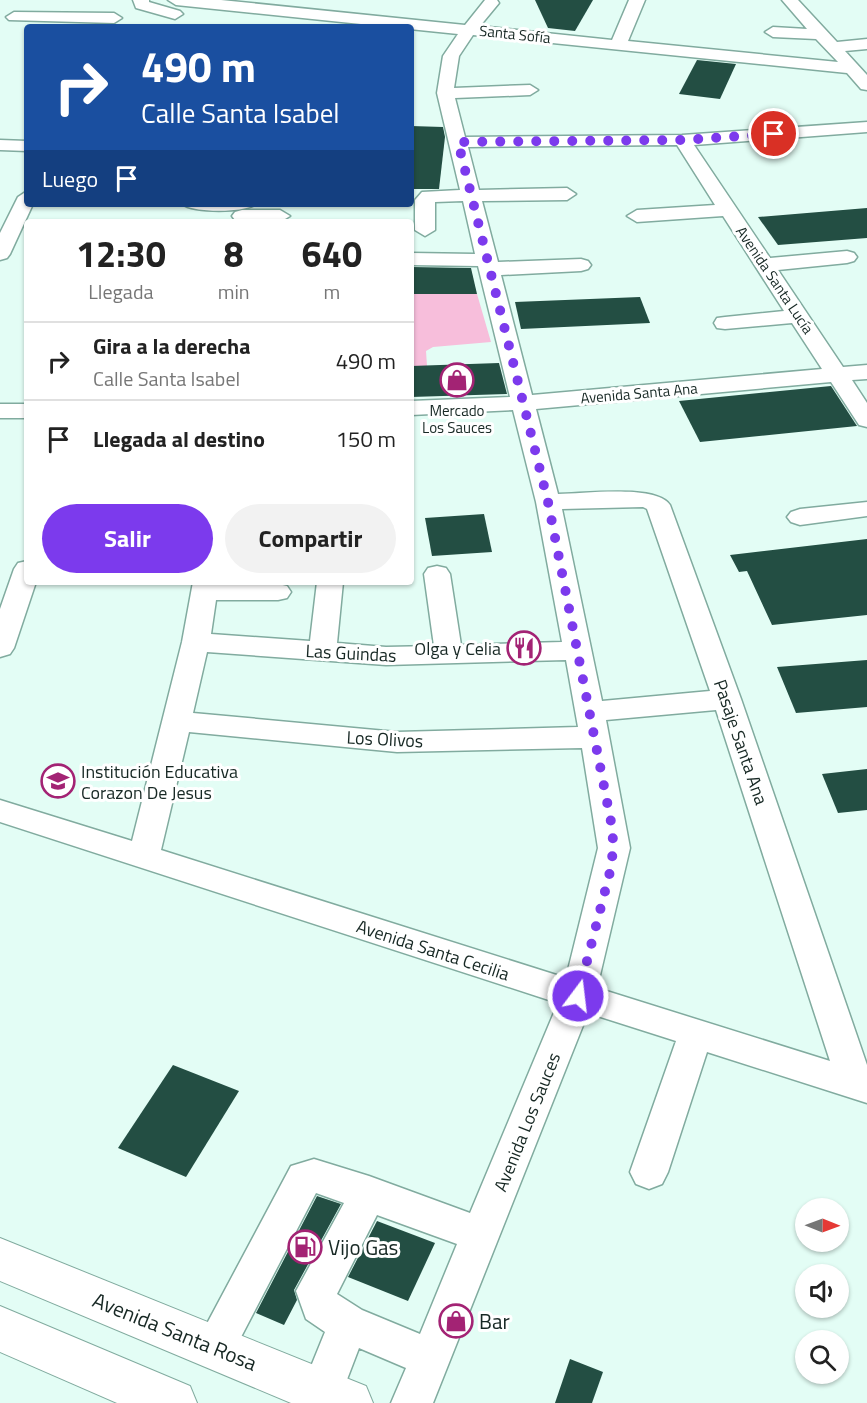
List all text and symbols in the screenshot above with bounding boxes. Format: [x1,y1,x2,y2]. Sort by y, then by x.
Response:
street label: Santa Sofía [478,19,552,49]
text: 490 m [141,34,256,98]
icon: right [42,48,120,126]
text: Calle Santa Isabel [141,92,340,133]
pin [748,108,799,159]
icon: arrive [757,117,790,150]
text: Luego [42,162,98,196]
icon: arrive [110,162,143,195]
street label: Avenida Santa Lucía [730,222,820,339]
text: 12:30 [76,226,166,281]
text: 8 [224,226,244,281]
text: 640 [302,226,362,281]
text: Llegada [88,276,153,307]
text: min [218,276,250,307]
text: m [323,276,340,307]
text: Gira a la derecha [93,329,250,363]
text: 490 m [336,344,396,378]
icon: right [42,345,75,378]
shop icon: Mercado Los Sauces [439,362,475,398]
text: Calle Santa Isabel [93,363,240,394]
street label: Avenida Santa Ana [579,376,699,410]
place label: Mercado Los Sauces [422,399,492,439]
text: Llegada al destino [93,422,265,456]
text: 150 m [336,422,396,456]
icon: arrive [42,423,75,456]
button: Salir [42,504,213,573]
button: Compartir [225,504,396,573]
restaurant icon: Olga y Celia [506,630,542,666]
place label: Olga y Celia [414,635,501,662]
street label: Las Guindas [305,637,397,669]
street label: Pasaje Santa Ana [707,676,775,808]
street label: Los Olivos [346,724,424,754]
place label: Institución Educativa Corazon De Jesus [81,758,238,806]
school or university icon: Institución Educativa Corazon De Jesus [40,763,76,799]
street label: Avenida Santa Cecilia [353,913,513,987]
position arrow [546,964,610,1028]
street label: Avenida Los Sauces [487,1048,567,1196]
north arrow [795,1198,849,1252]
map controls [795,1198,849,1384]
fuel station icon: Vijo Gas [287,1229,323,1265]
place label: Vijo Gas [328,1231,398,1263]
button: sound [795,1264,849,1318]
street label: Avenida Santa Rosa [88,1283,262,1379]
shop icon: Bar [438,1303,474,1339]
place label: Bar [479,1305,510,1337]
button: search [795,1330,849,1384]

